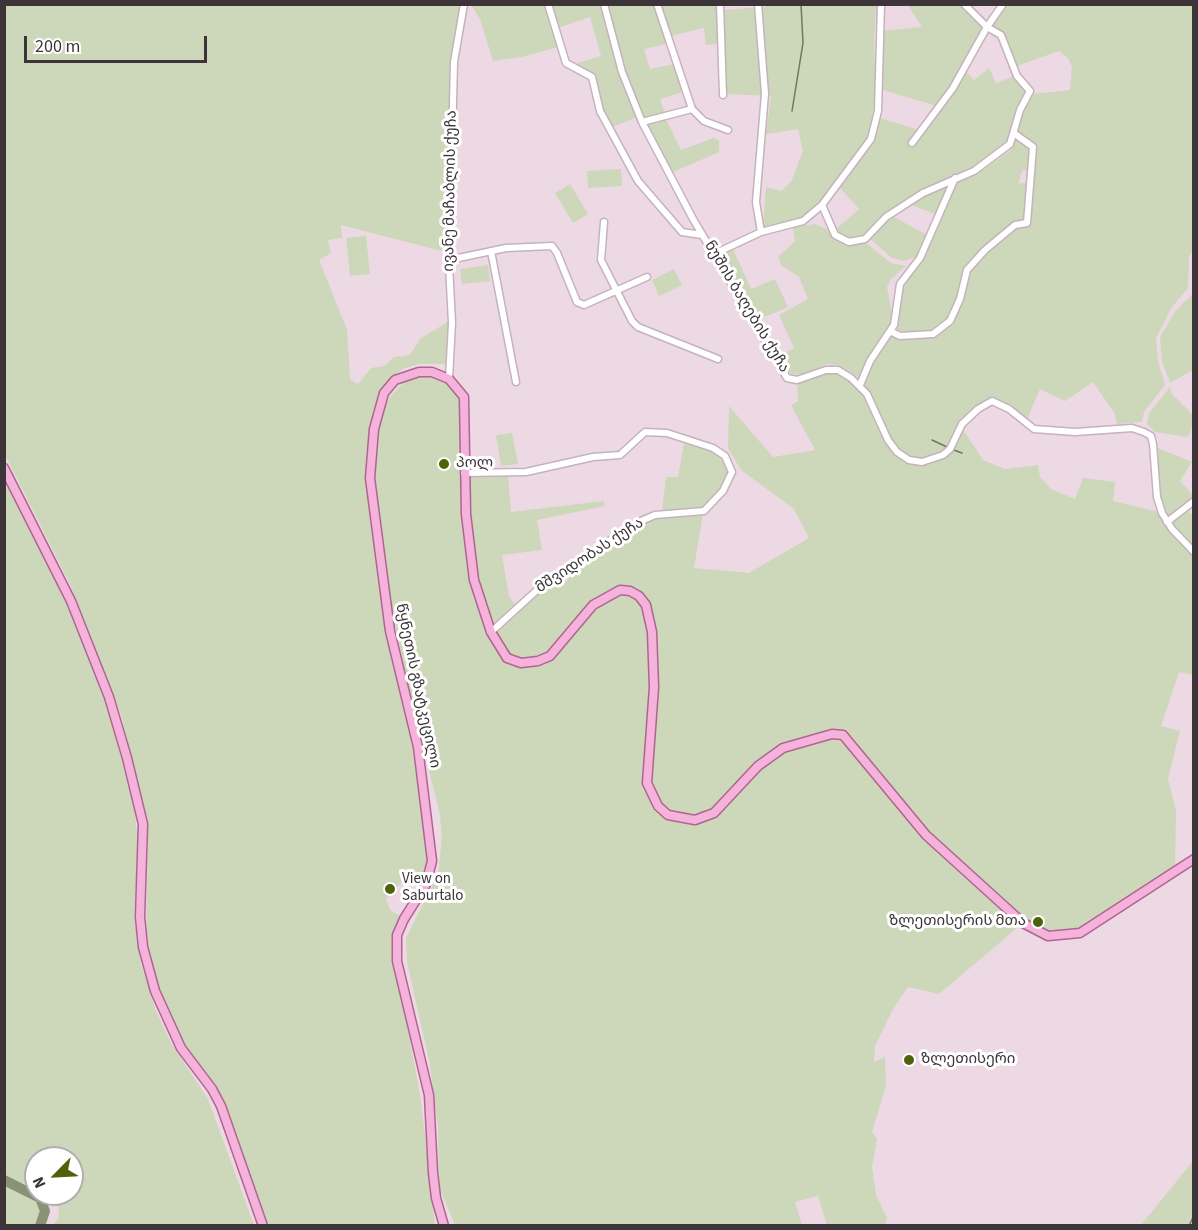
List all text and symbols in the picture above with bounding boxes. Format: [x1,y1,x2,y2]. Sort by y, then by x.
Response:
scale bar [27,24,210,62]
text: 200 m [35,34,80,59]
street label: ივანე მაჩაბლის ქუჩა [441,110,461,272]
street label: ნუშის ბაღების ქუჩა [699,238,793,376]
place label: პოლ [456,455,493,473]
marker: პოლ [437,457,451,471]
street label: მშვიდობას ქუჩა [533,514,647,598]
street label: წყნეთის გზატკეცილი [391,602,443,770]
place label: View on Saburtalo [402,871,463,906]
marker: View on Saburtalo [383,882,397,896]
place label: ზლეთისერის მთა [889,913,1026,931]
marker: ზლეთისერის მთა [1031,915,1045,929]
place label: ზლეთისერი [921,1051,1015,1069]
marker: ზლეთისერი [902,1053,916,1067]
north arrow [24,1146,84,1206]
text: N [27,1173,52,1192]

